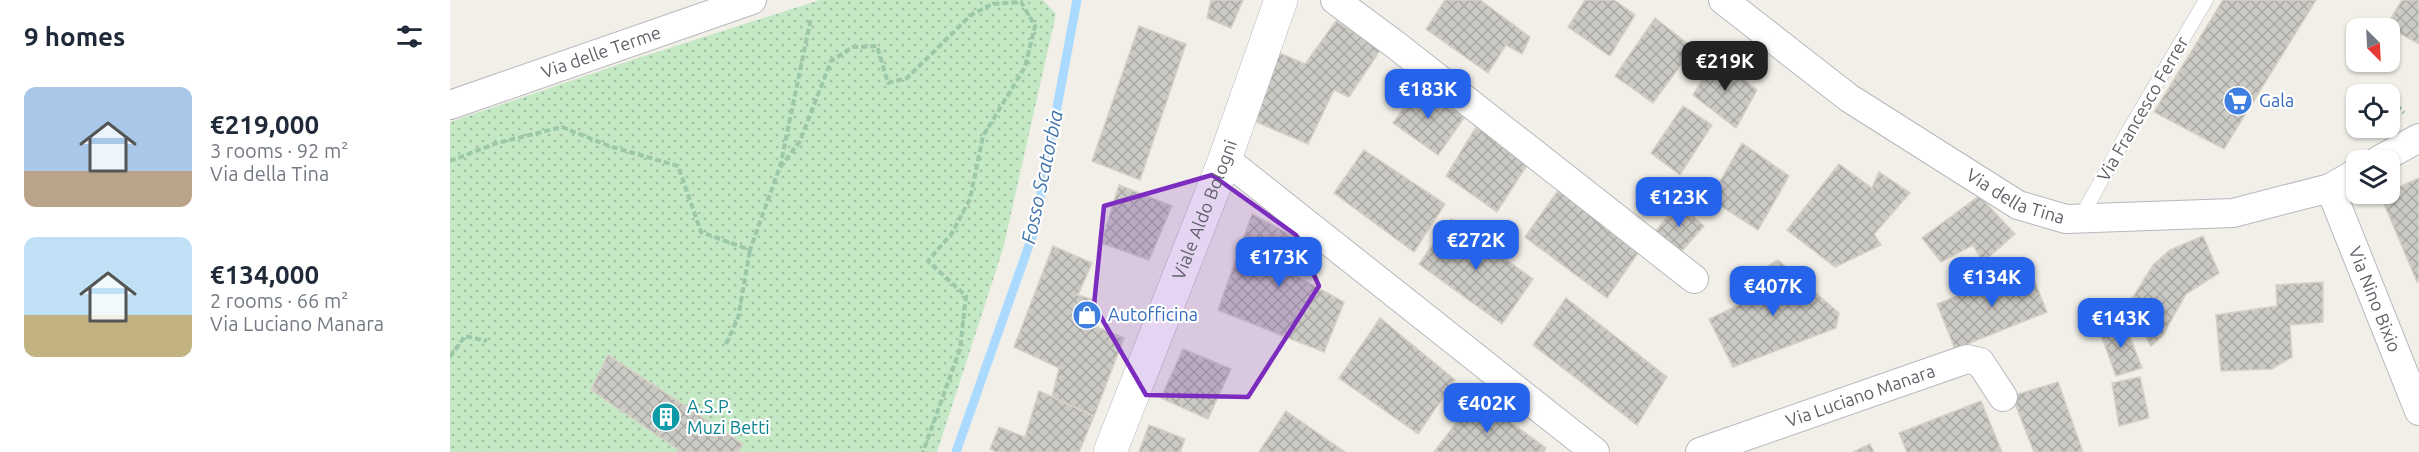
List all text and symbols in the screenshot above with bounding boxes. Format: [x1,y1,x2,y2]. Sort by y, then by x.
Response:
north arrow [2346,18,2400,72]
map controls [2346,18,2400,204]
icon: filters [393,20,426,53]
text: 9 homes [24,22,125,51]
street label: Via delle Terme [538,22,663,82]
street label: Via Francesco Ferrer [2092,32,2192,185]
pin: €219K [1683,41,1767,92]
text: €219K [1696,49,1754,72]
pin: €183K [1386,69,1470,120]
text: €183K [1399,77,1457,100]
button: locate [2346,84,2400,138]
supermarket icon: Gala [2222,85,2254,117]
place label: Gala [2259,90,2294,110]
water label: Fosso Scatorbia [1016,108,1067,246]
text: €219,000 [210,110,319,139]
icon: home [72,111,144,183]
street label: Viale Aldo Bologni [1168,137,1240,282]
text: 3 rooms · 92 m² [210,139,348,162]
button: layers [2346,150,2400,204]
text: Via della Tina [210,162,329,185]
street label: Via della Tina [1963,164,2067,227]
pin: €123K [1637,177,1721,228]
text: €123K [1650,185,1708,208]
pin: €272K [1434,220,1518,271]
text: €272K [1447,228,1505,251]
pin: €173K [1237,237,1321,288]
street label: Via Nino Bixio [2345,243,2405,355]
text: €173K [1250,245,1308,268]
pin: €134K [1950,257,2034,308]
text: €134,000 [210,260,319,289]
icon: home [72,261,144,333]
text: €134K [1963,265,2021,288]
pin: €407K [1731,266,1815,317]
text: €407K [1744,274,1802,297]
text: 2 rooms · 66 m² [210,289,348,312]
pin: €143K [2079,298,2163,349]
shop icon: Autofficina [1071,299,1103,331]
place label: Autofficina [1108,304,1198,324]
text: €143K [2092,306,2150,329]
text: Via Luciano Manara [210,312,384,335]
street label: Via Luciano Manara [1783,360,1938,430]
pin: €402K [1445,383,1529,434]
text: €402K [1458,391,1516,414]
place label: A.S.P. Muzi Betti [687,396,770,437]
building icon: A.S.P. Muzi Betti [650,401,682,433]

